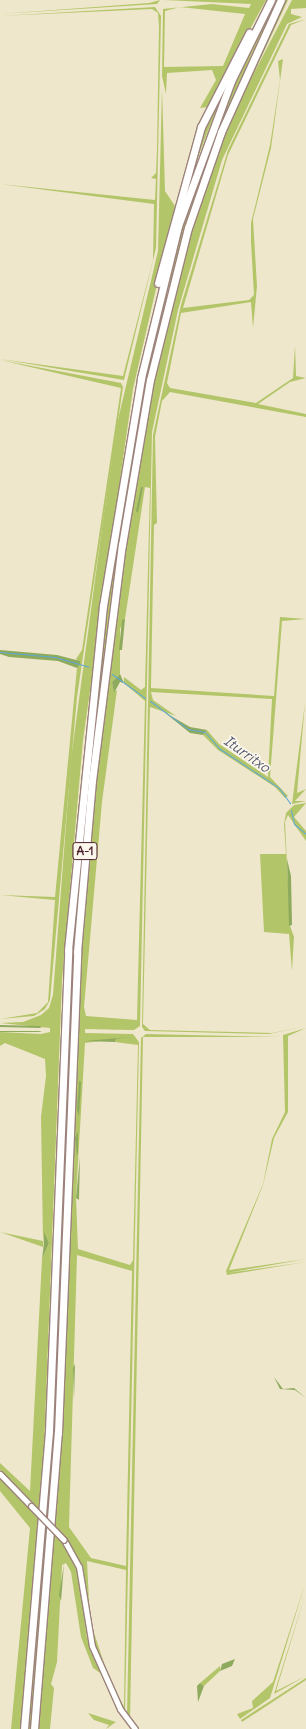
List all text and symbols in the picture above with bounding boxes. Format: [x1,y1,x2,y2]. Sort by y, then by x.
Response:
water label: Iturritxo [221,732,273,776]
road number: A-1 [72,841,98,861]

